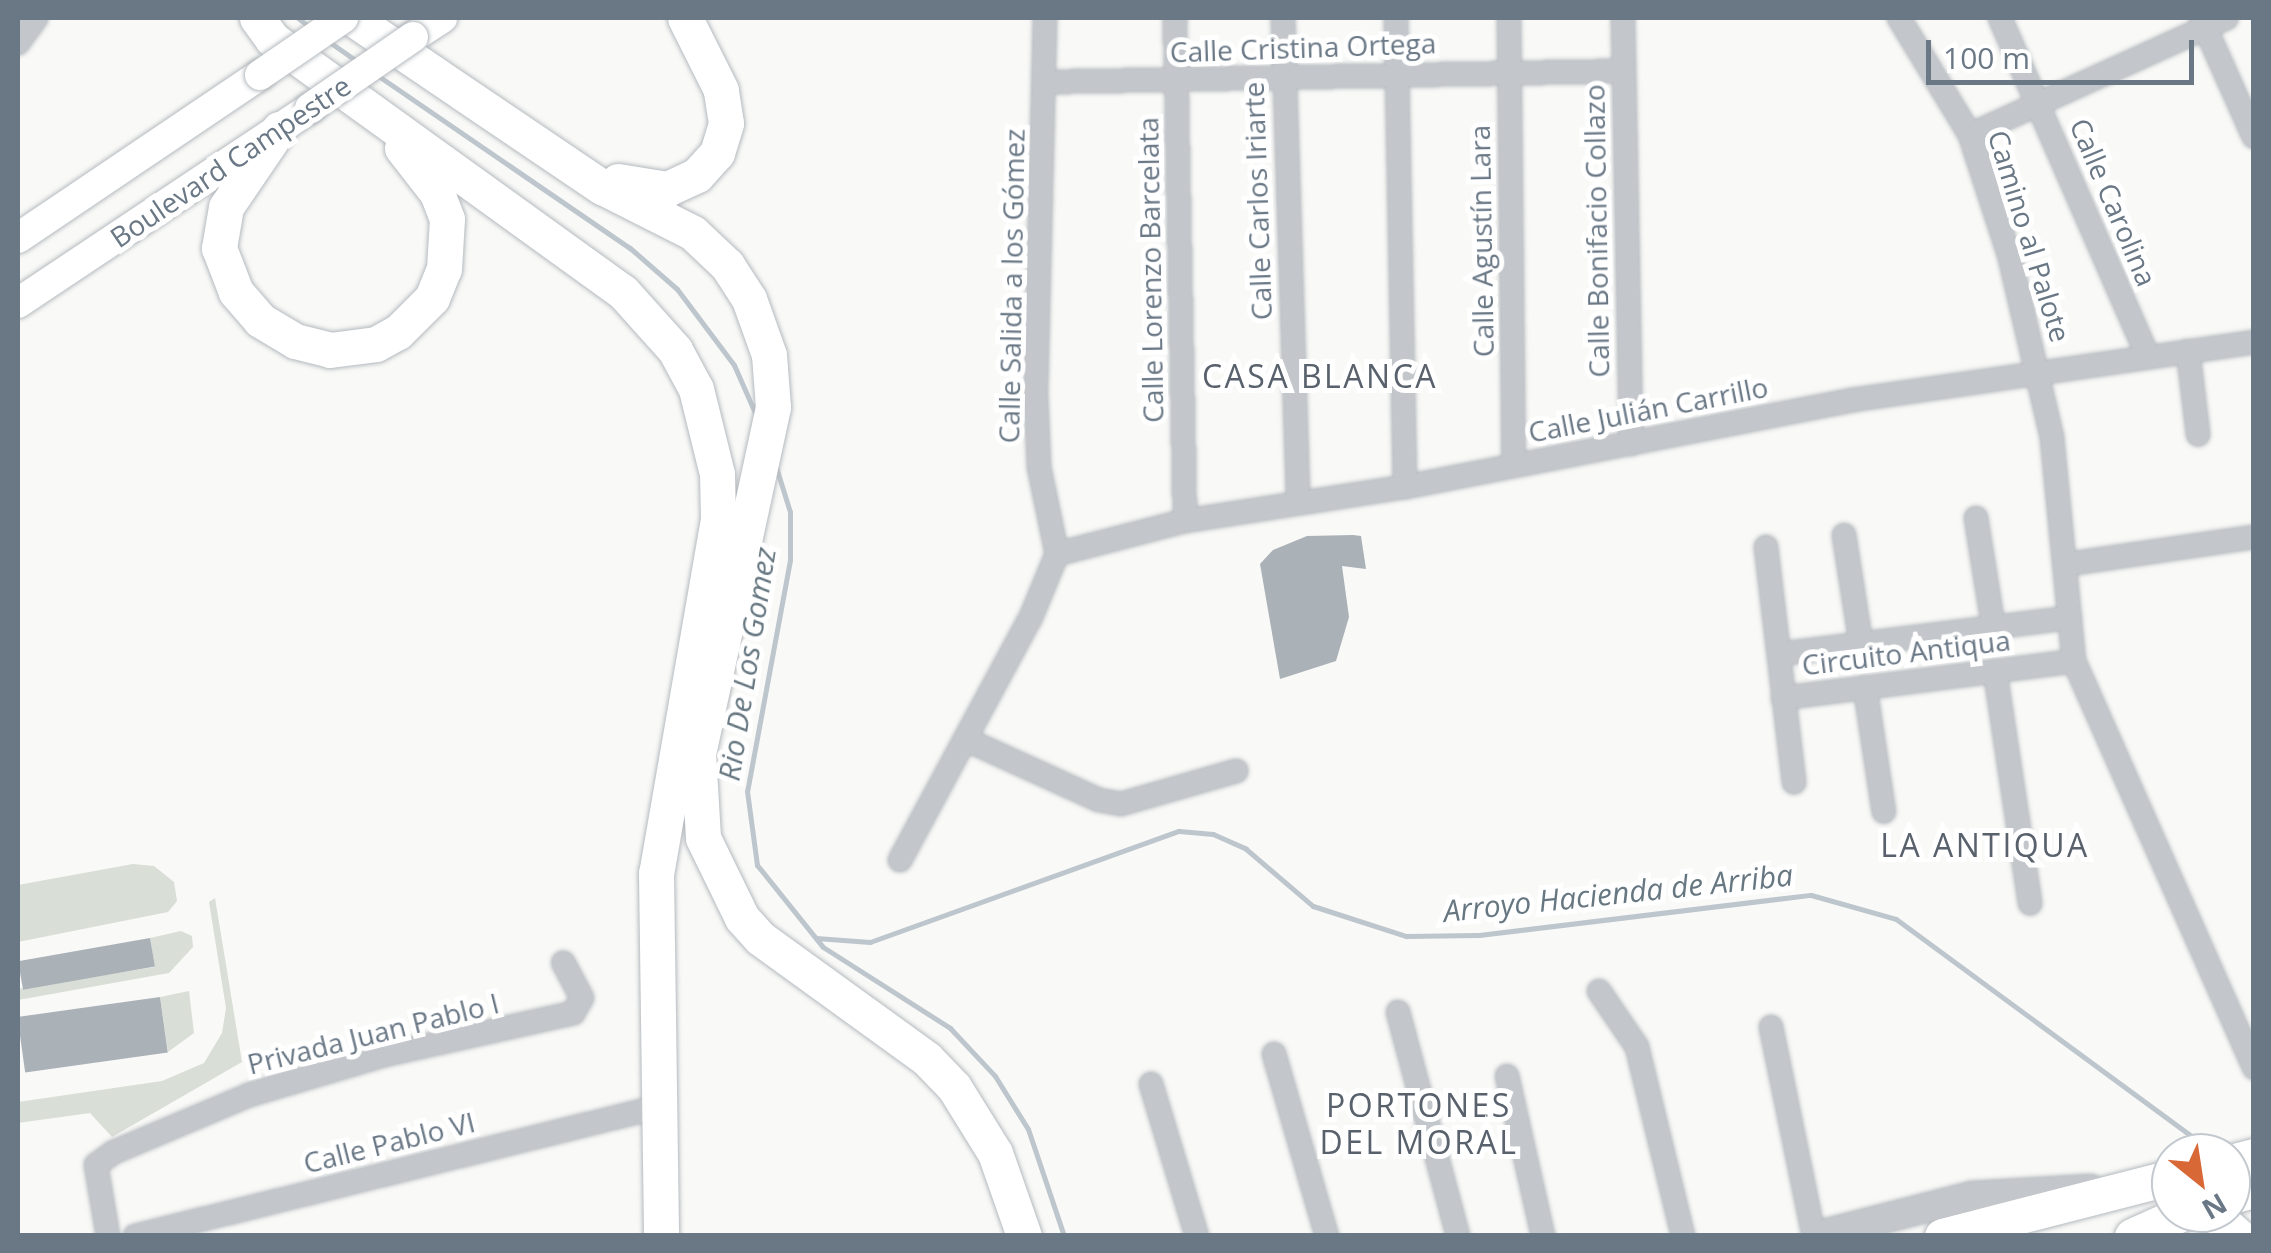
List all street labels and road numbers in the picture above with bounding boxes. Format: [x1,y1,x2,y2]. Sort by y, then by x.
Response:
street label: Calle Cristina Ortega [1169,26,1437,68]
street label: Boulevard Campestre [103,68,357,254]
street label: Calle Carlos Iriarte [1236,81,1278,321]
street label: Calle Bonifacio Collazo [1577,84,1615,378]
street label: Calle Carolina [2064,113,2164,291]
street label: Calle Lorenzo Barcelata [1131,117,1169,423]
street label: Calle Agustín Lara [1462,125,1500,357]
street label: Camino al Palote [1982,126,2078,346]
street label: Calle Salida a los Gómez [991,128,1031,444]
street label: Calle Julián Carrillo [1525,369,1771,449]
street label: Circuito Antiqua [1800,623,2012,681]
street label: Privada Juan Pablo I [244,985,502,1081]
street label: Calle Pablo VI [300,1104,478,1180]

